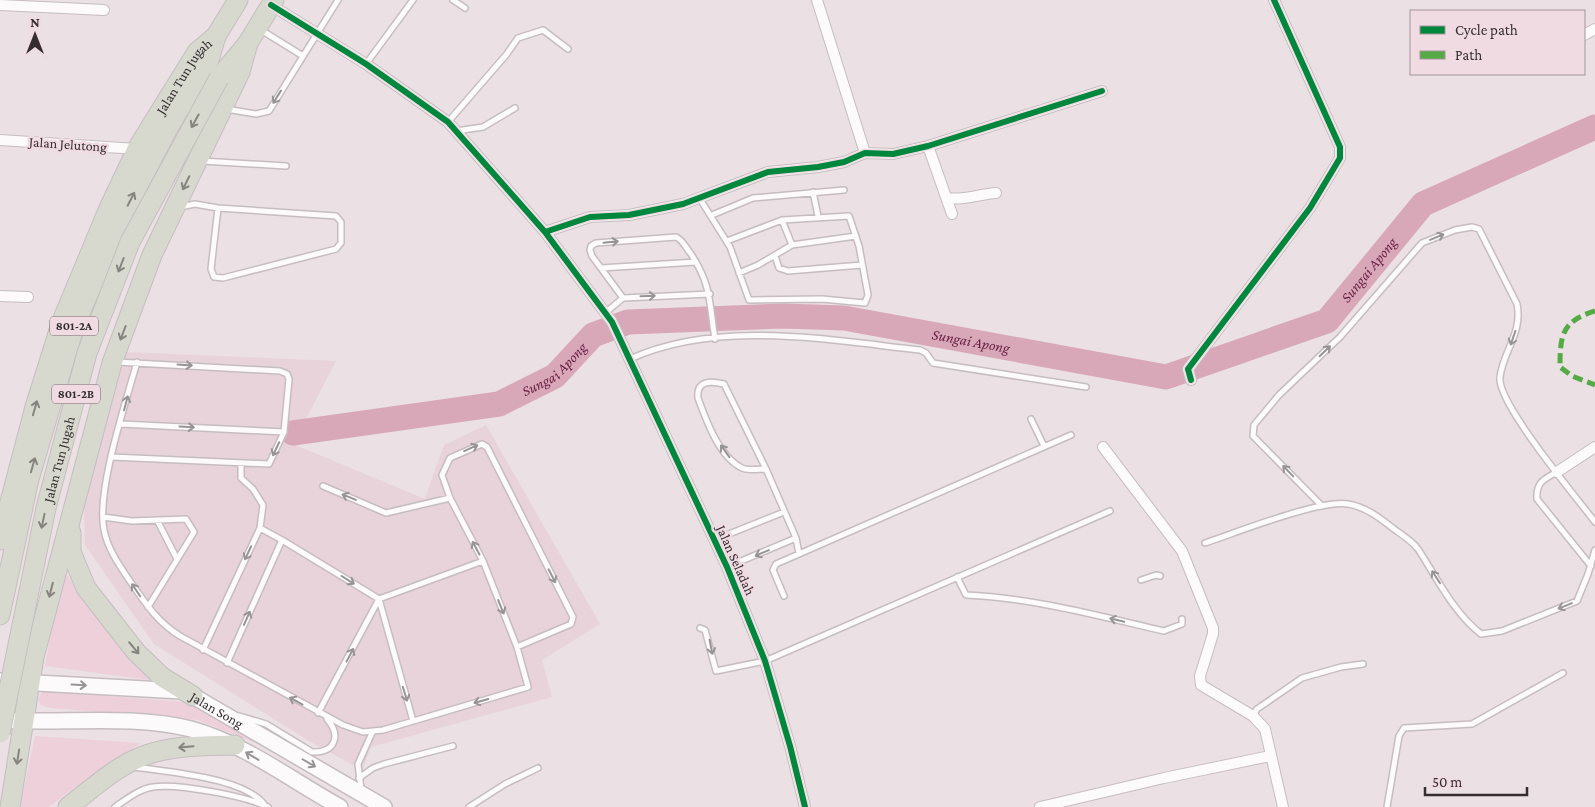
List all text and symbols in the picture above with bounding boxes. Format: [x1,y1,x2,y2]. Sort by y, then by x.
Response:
north arrow [10,10,60,60]
legend [1410,10,1585,75]
text: N [30,14,40,30]
text: Cycle path [1455,22,1518,39]
street label: Jalan Tun Jugah [151,35,215,119]
text: Path [1455,47,1482,63]
one-way arrow [272,90,282,104]
one-way arrow [190,113,200,128]
street label: Jalan Jelutong [26,133,108,155]
one-way arrow [181,175,190,190]
one-way arrow [126,191,136,206]
one-way arrow [1430,231,1445,240]
water label: Sungai Apong [1338,234,1401,305]
one-way arrow [603,237,619,246]
one-way arrow [116,257,125,272]
one-way arrow [640,291,656,301]
road number: 801-2A [50,316,98,336]
one-way arrow [118,325,127,340]
water label: Sungai Apong [931,326,1011,357]
one-way arrow [1508,329,1518,345]
water label: Sungai Apong [519,339,591,399]
one-way arrow [1318,345,1331,357]
one-way arrow [177,361,193,370]
road number: 801-2B [52,384,100,404]
one-way arrow [122,396,131,412]
one-way arrow [30,400,40,416]
street label: Jalan Tun Jugah [39,414,78,506]
one-way arrow [178,423,194,432]
one-way arrow [271,441,280,456]
one-way arrow [463,443,478,453]
one-way arrow [720,444,730,458]
one-way arrow [28,458,38,474]
one-way arrow [1282,465,1294,477]
one-way arrow [341,492,357,501]
one-way arrow [38,512,47,528]
street label: Jalan Seladah [713,521,759,598]
one-way arrow [471,540,481,555]
one-way arrow [243,545,253,560]
one-way arrow [755,548,770,558]
one-way arrow [548,568,557,583]
one-way arrow [1430,570,1440,584]
one-way arrow [341,575,355,585]
one-way arrow [46,582,55,598]
one-way arrow [131,583,141,597]
one-way arrow [497,598,506,614]
one-way arrow [1558,601,1573,611]
one-way arrow [243,611,253,626]
one-way arrow [1109,615,1125,624]
one-way arrow [707,639,716,655]
one-way arrow [128,642,140,655]
one-way arrow [346,648,355,663]
one-way arrow [70,681,86,690]
one-way arrow [400,686,410,702]
street label: Jalan Song [186,687,247,732]
one-way arrow [289,695,303,705]
one-way arrow [474,697,490,706]
one-way arrow [178,742,194,752]
one-way arrow [13,749,23,765]
one-way arrow [246,750,260,760]
one-way arrow [302,759,316,769]
scale bar [1425,764,1528,796]
text: 50 m [1432,774,1462,790]

